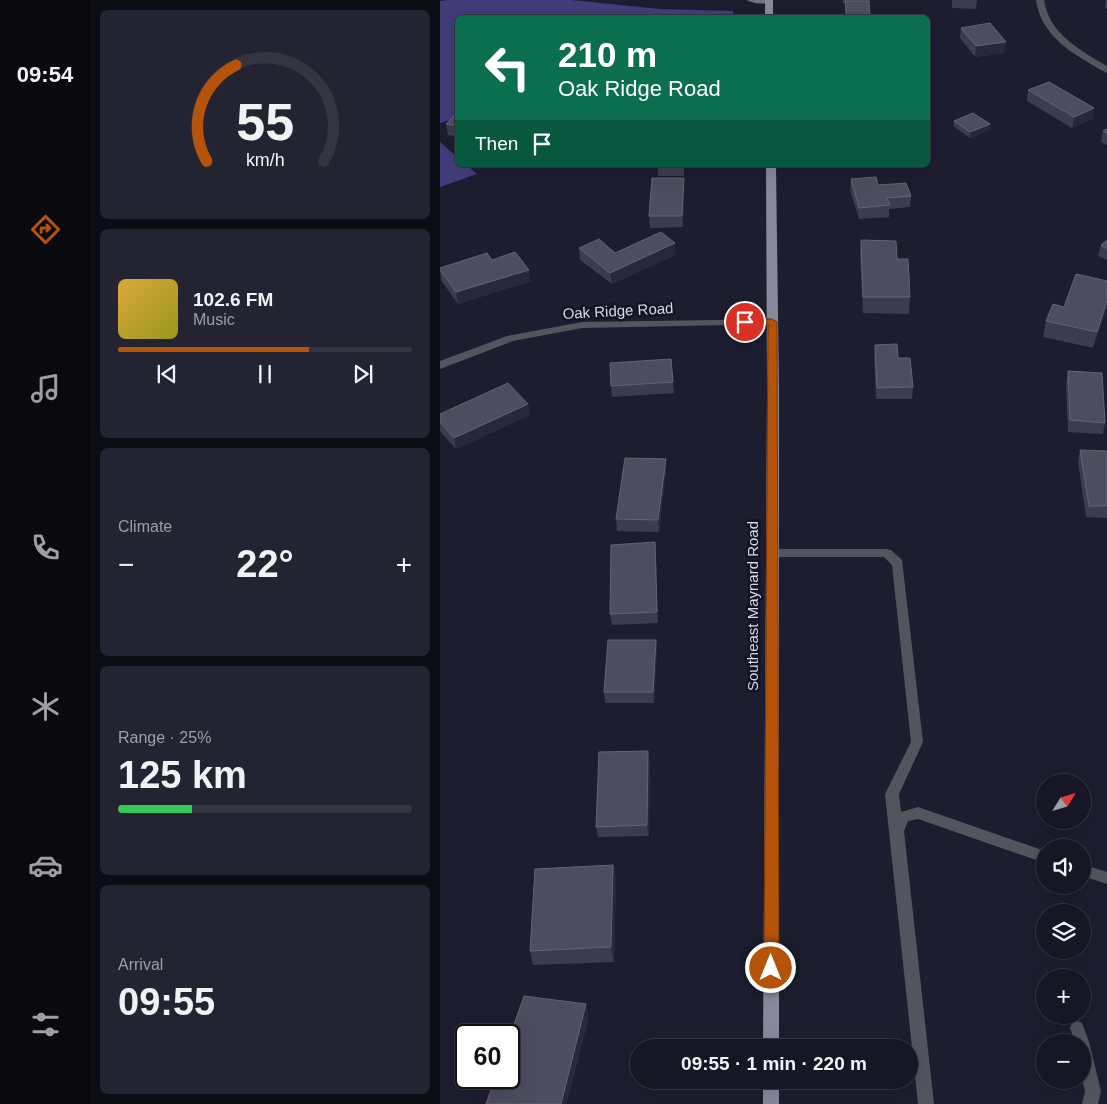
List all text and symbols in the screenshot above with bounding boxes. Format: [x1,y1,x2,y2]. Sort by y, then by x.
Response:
icon: left [475,35,540,100]
text: 210 m [558,35,657,74]
text: 09:54 [17,62,73,87]
text: Oak Ridge Road [558,76,721,101]
text: 55 [236,93,294,151]
icon: arrive [528,130,556,158]
text: Then [475,133,518,154]
text: km/h [246,150,284,170]
icon: directions [28,212,63,247]
text: 102.6 FM [193,289,273,310]
street label: Oak Ridge Road [562,299,674,322]
pin [724,301,766,343]
icon: arrive [731,308,759,336]
text: Music [193,311,235,328]
icon: previous [153,360,181,388]
icon: pause [251,360,279,388]
icon: next [349,360,377,388]
icon: music [28,371,63,406]
text: Climate [118,518,172,535]
street label: Southeast Maynard Road [744,521,761,691]
icon: phone [28,530,63,565]
text: 22° [236,543,294,585]
text: − [118,549,134,580]
text: + [396,549,412,580]
icon: climate [28,689,63,724]
text: Range · 25% [118,729,211,746]
text: 125 km [118,754,247,796]
north arrow [1036,774,1091,829]
map controls [1036,774,1091,1089]
button: sound [1036,839,1091,894]
icon: car [28,848,63,883]
button: layers [1036,904,1091,959]
position arrow [744,941,796,993]
text: Arrival [118,956,163,973]
button: + [1036,969,1091,1024]
text: 09:55 [118,981,215,1023]
icon: filters [28,1007,63,1042]
speed limit sign: 60 [455,1024,520,1089]
button: − [1036,1034,1091,1089]
text: 09:55 · 1 min · 220 m [681,1053,867,1074]

